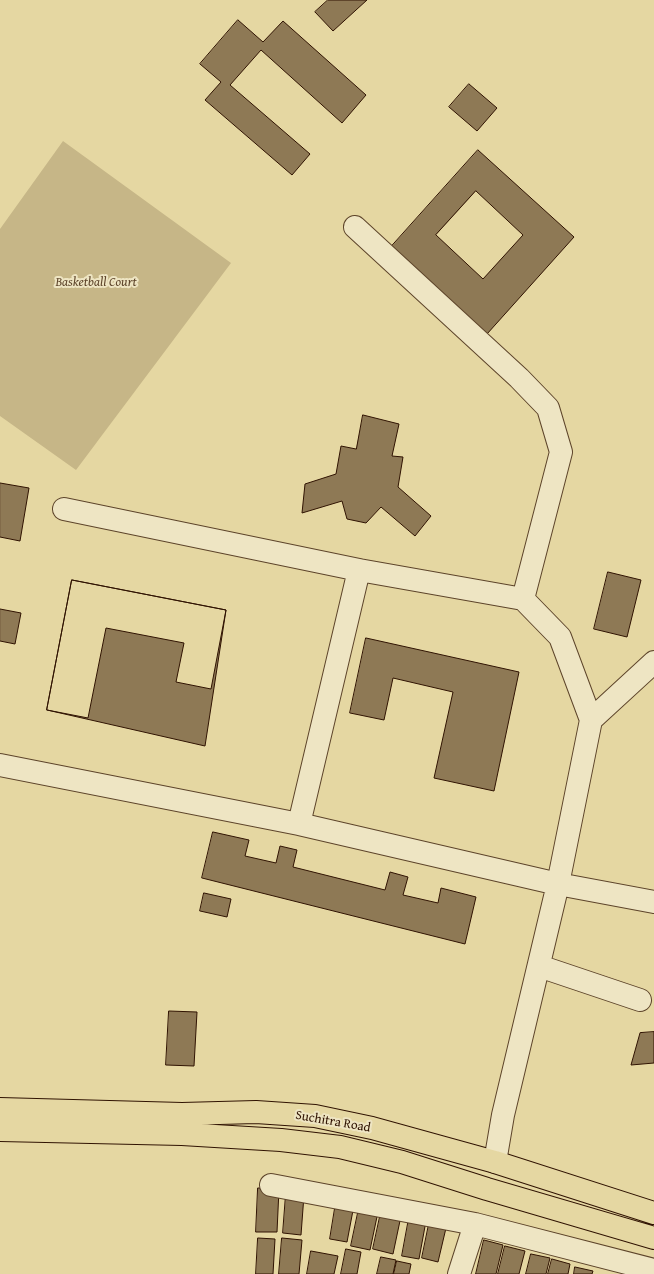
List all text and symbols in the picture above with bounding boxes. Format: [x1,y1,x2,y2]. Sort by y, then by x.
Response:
park label: Basketball Court [55,275,137,291]
street label: Suchitra Road [294,1108,372,1136]

